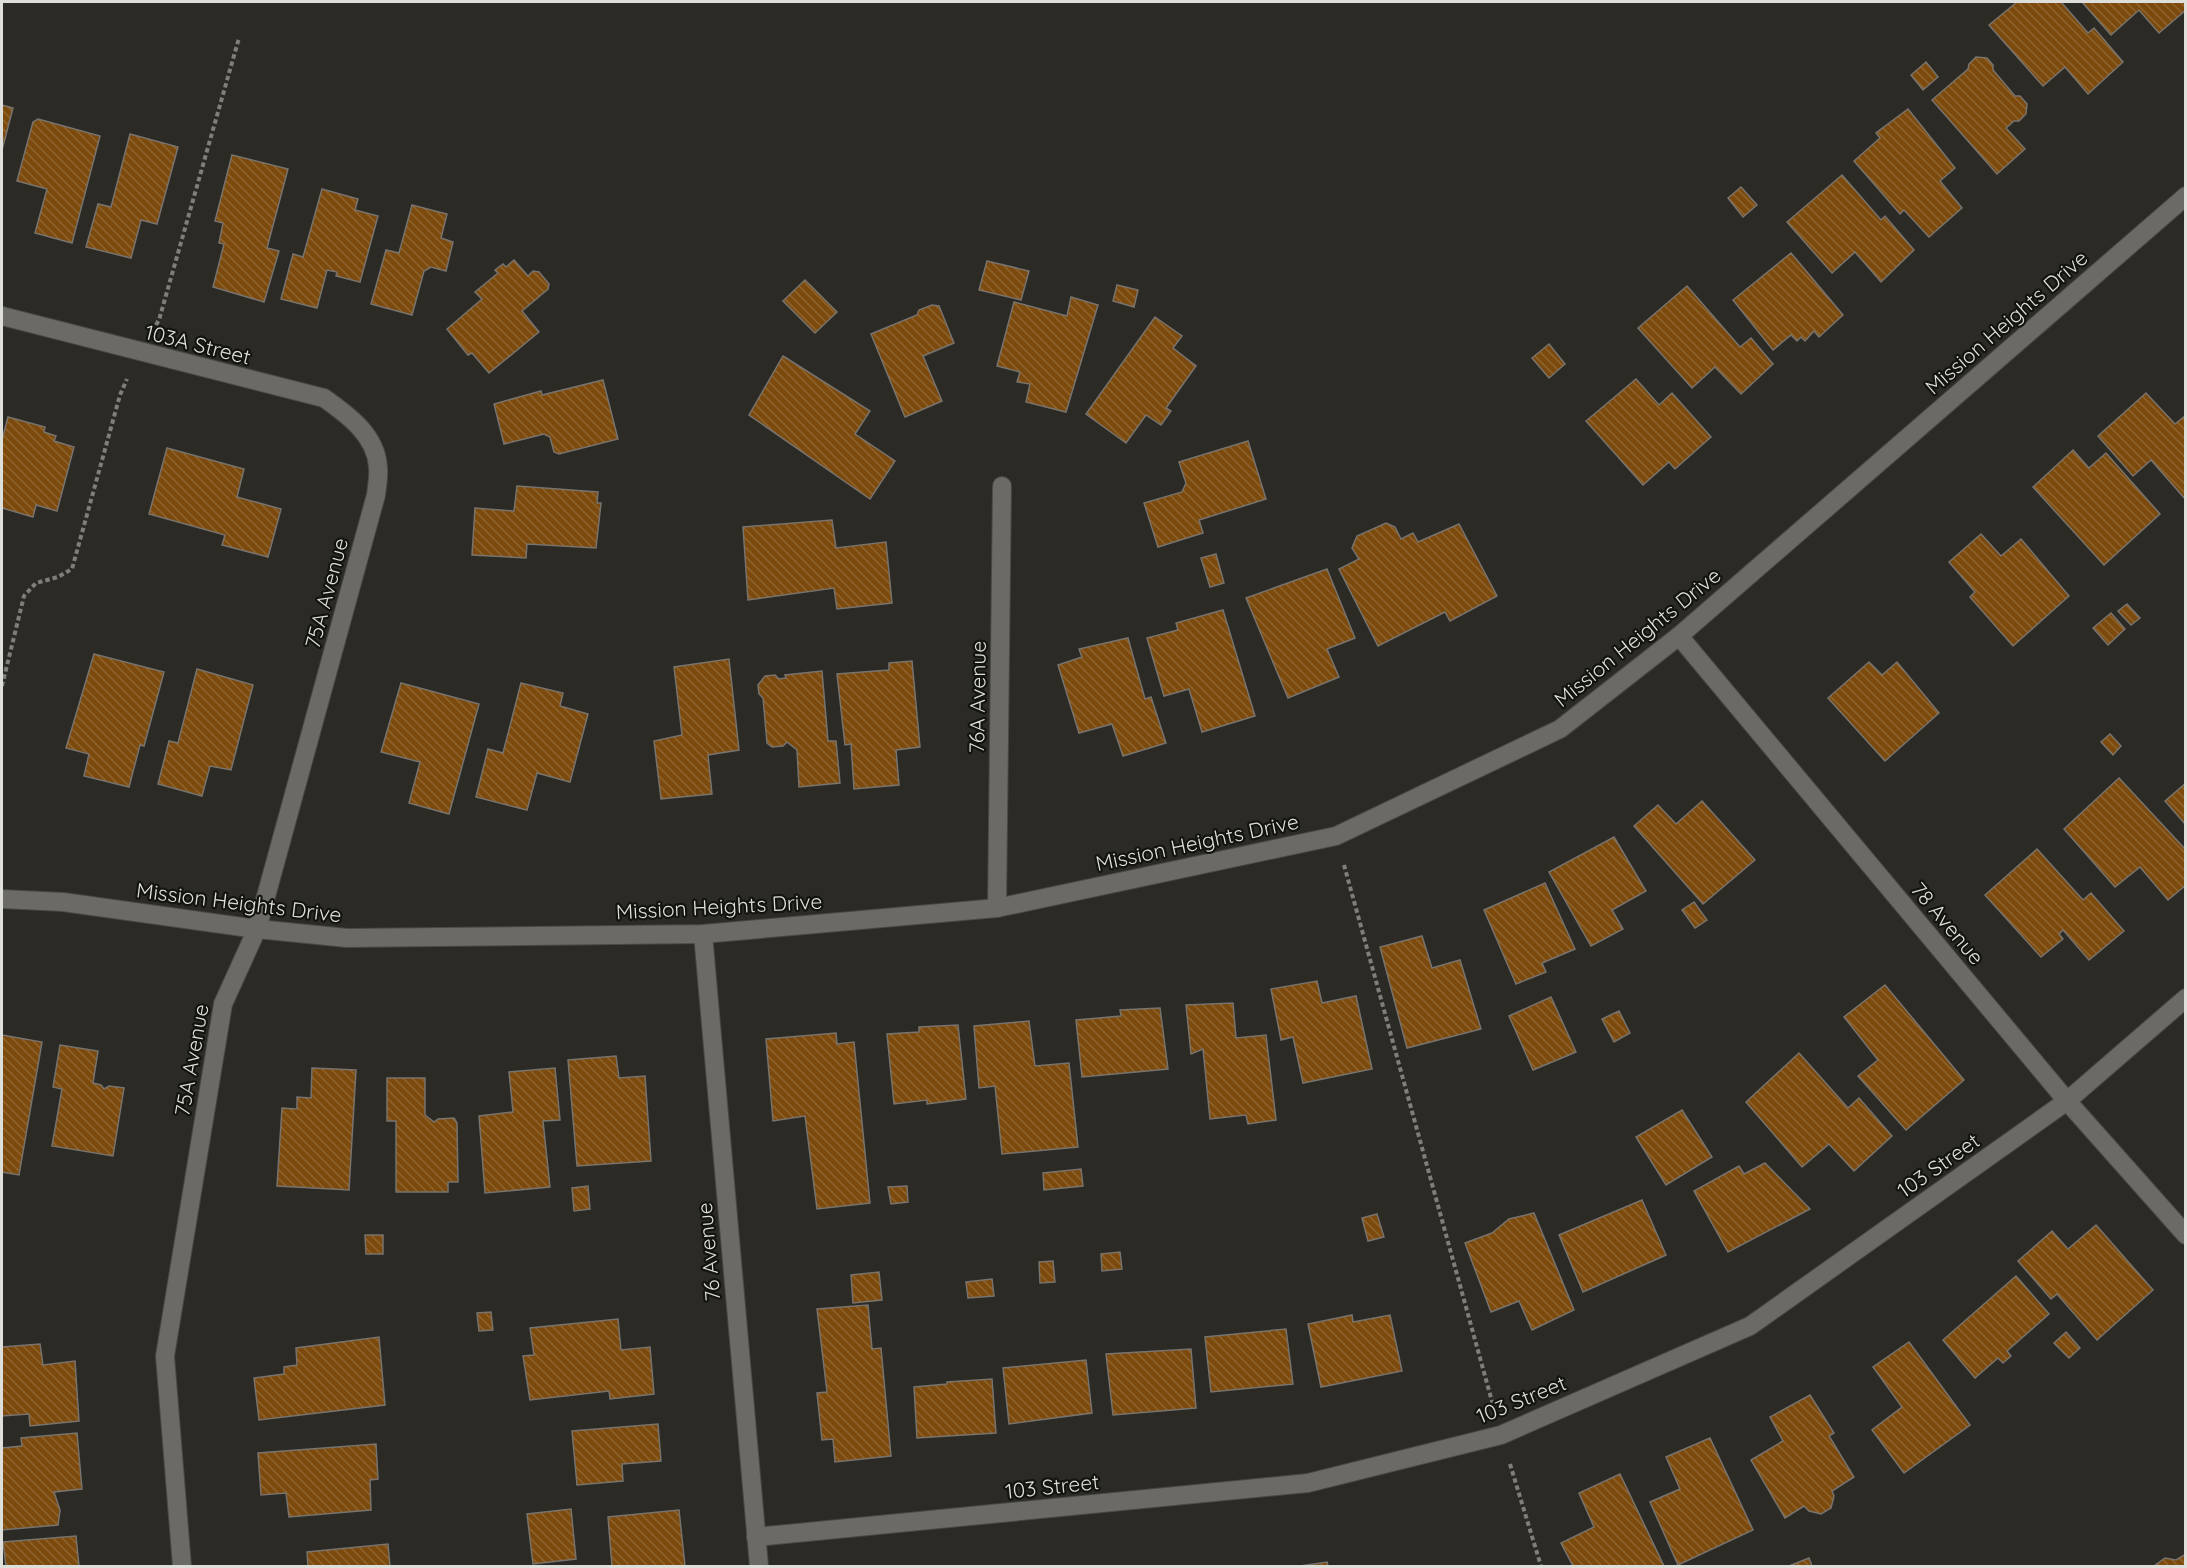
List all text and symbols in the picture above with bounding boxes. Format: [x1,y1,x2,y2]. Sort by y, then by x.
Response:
street label: Mission Heights Drive [1919,244,2093,400]
street label: 103A Street [142,318,254,370]
street label: 75A Avenue [299,535,353,651]
street label: Mission Heights Drive [1548,562,1726,712]
street label: 76A Avenue [963,640,991,754]
street label: Mission Heights Drive [1093,808,1301,876]
street label: Mission Heights Drive [135,876,343,928]
street label: 78 Avenue [1906,876,1990,970]
street label: Mission Heights Drive [615,888,823,924]
street label: 75A Avenue [168,1002,214,1118]
street label: 103 Street [1892,1127,1984,1203]
street label: 76 Avenue [691,1202,725,1302]
street label: 103 Street [1472,1369,1570,1429]
street label: 103 Street [1004,1468,1100,1504]

